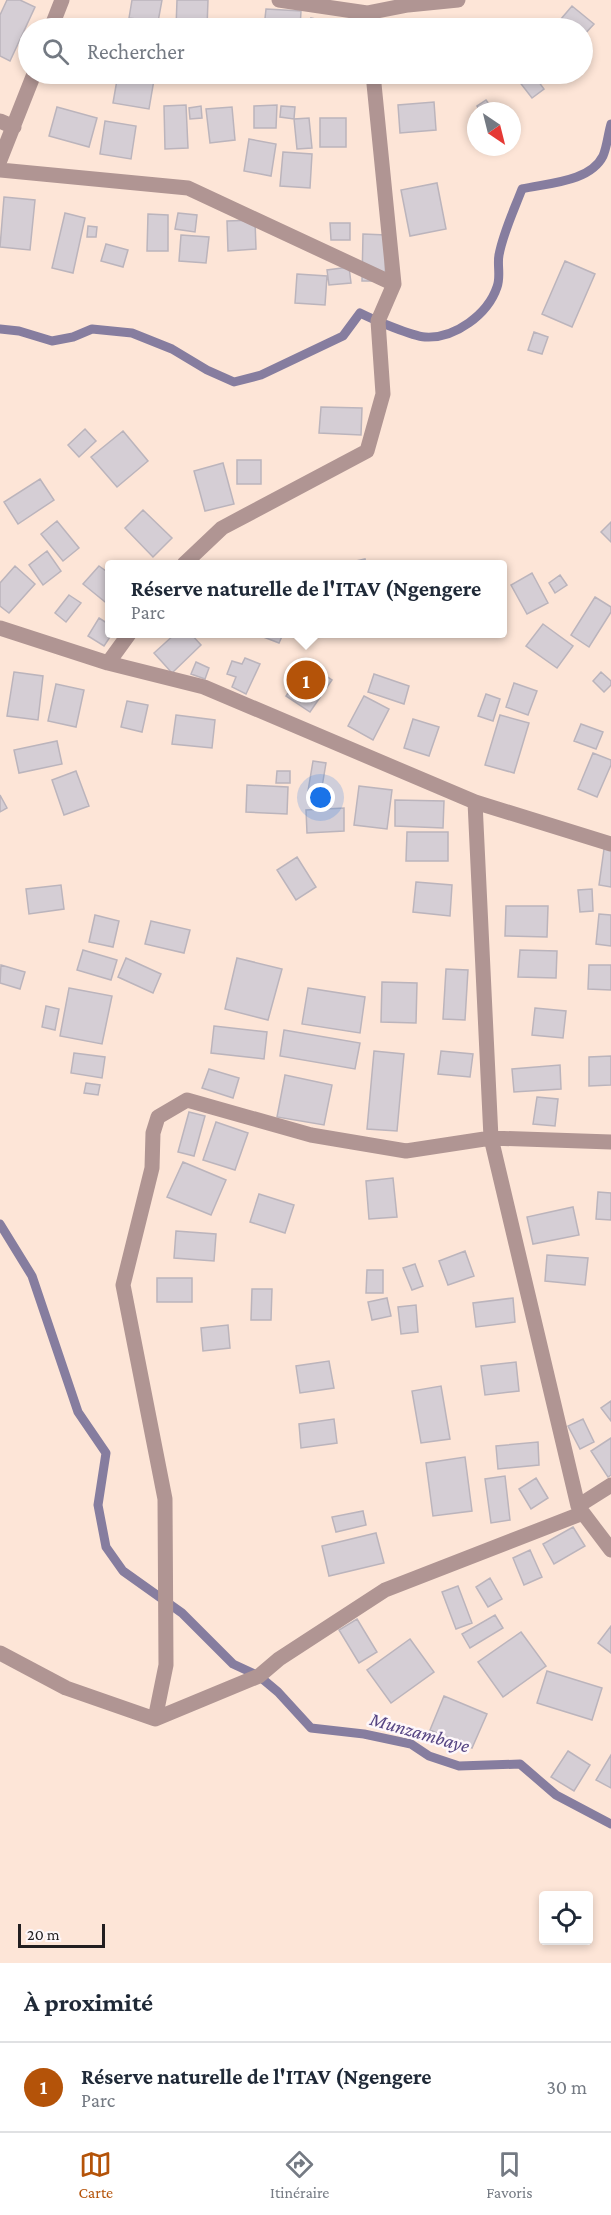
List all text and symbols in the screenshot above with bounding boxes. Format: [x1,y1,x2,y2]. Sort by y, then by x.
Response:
search box [18,18,593,84]
icon: search [39,35,72,68]
text: Rechercher [87,39,185,64]
north arrow [467,102,521,156]
popup [105,560,507,638]
text: Réserve naturelle de l'ITAV (Ngengere [131,576,481,601]
text: Parc [131,601,165,623]
pin: 1 [286,658,326,702]
your location [306,783,335,812]
water label: Munzambaye [366,1707,473,1758]
map controls [539,1891,593,1945]
button: locate [539,1891,593,1945]
scale bar [18,1921,105,1948]
text: 20 m [27,1926,60,1943]
text: À proximité [24,1988,153,2017]
text: Réserve naturelle de l'ITAV (Ngengere [81,2064,431,2089]
text: 1 [40,2076,47,2098]
text: 30 m [546,2076,587,2098]
text: Parc [81,2089,115,2111]
tab: Carte [78,2148,113,2201]
tab: Itinéraire [270,2148,329,2201]
tab: Favoris [486,2148,533,2201]

